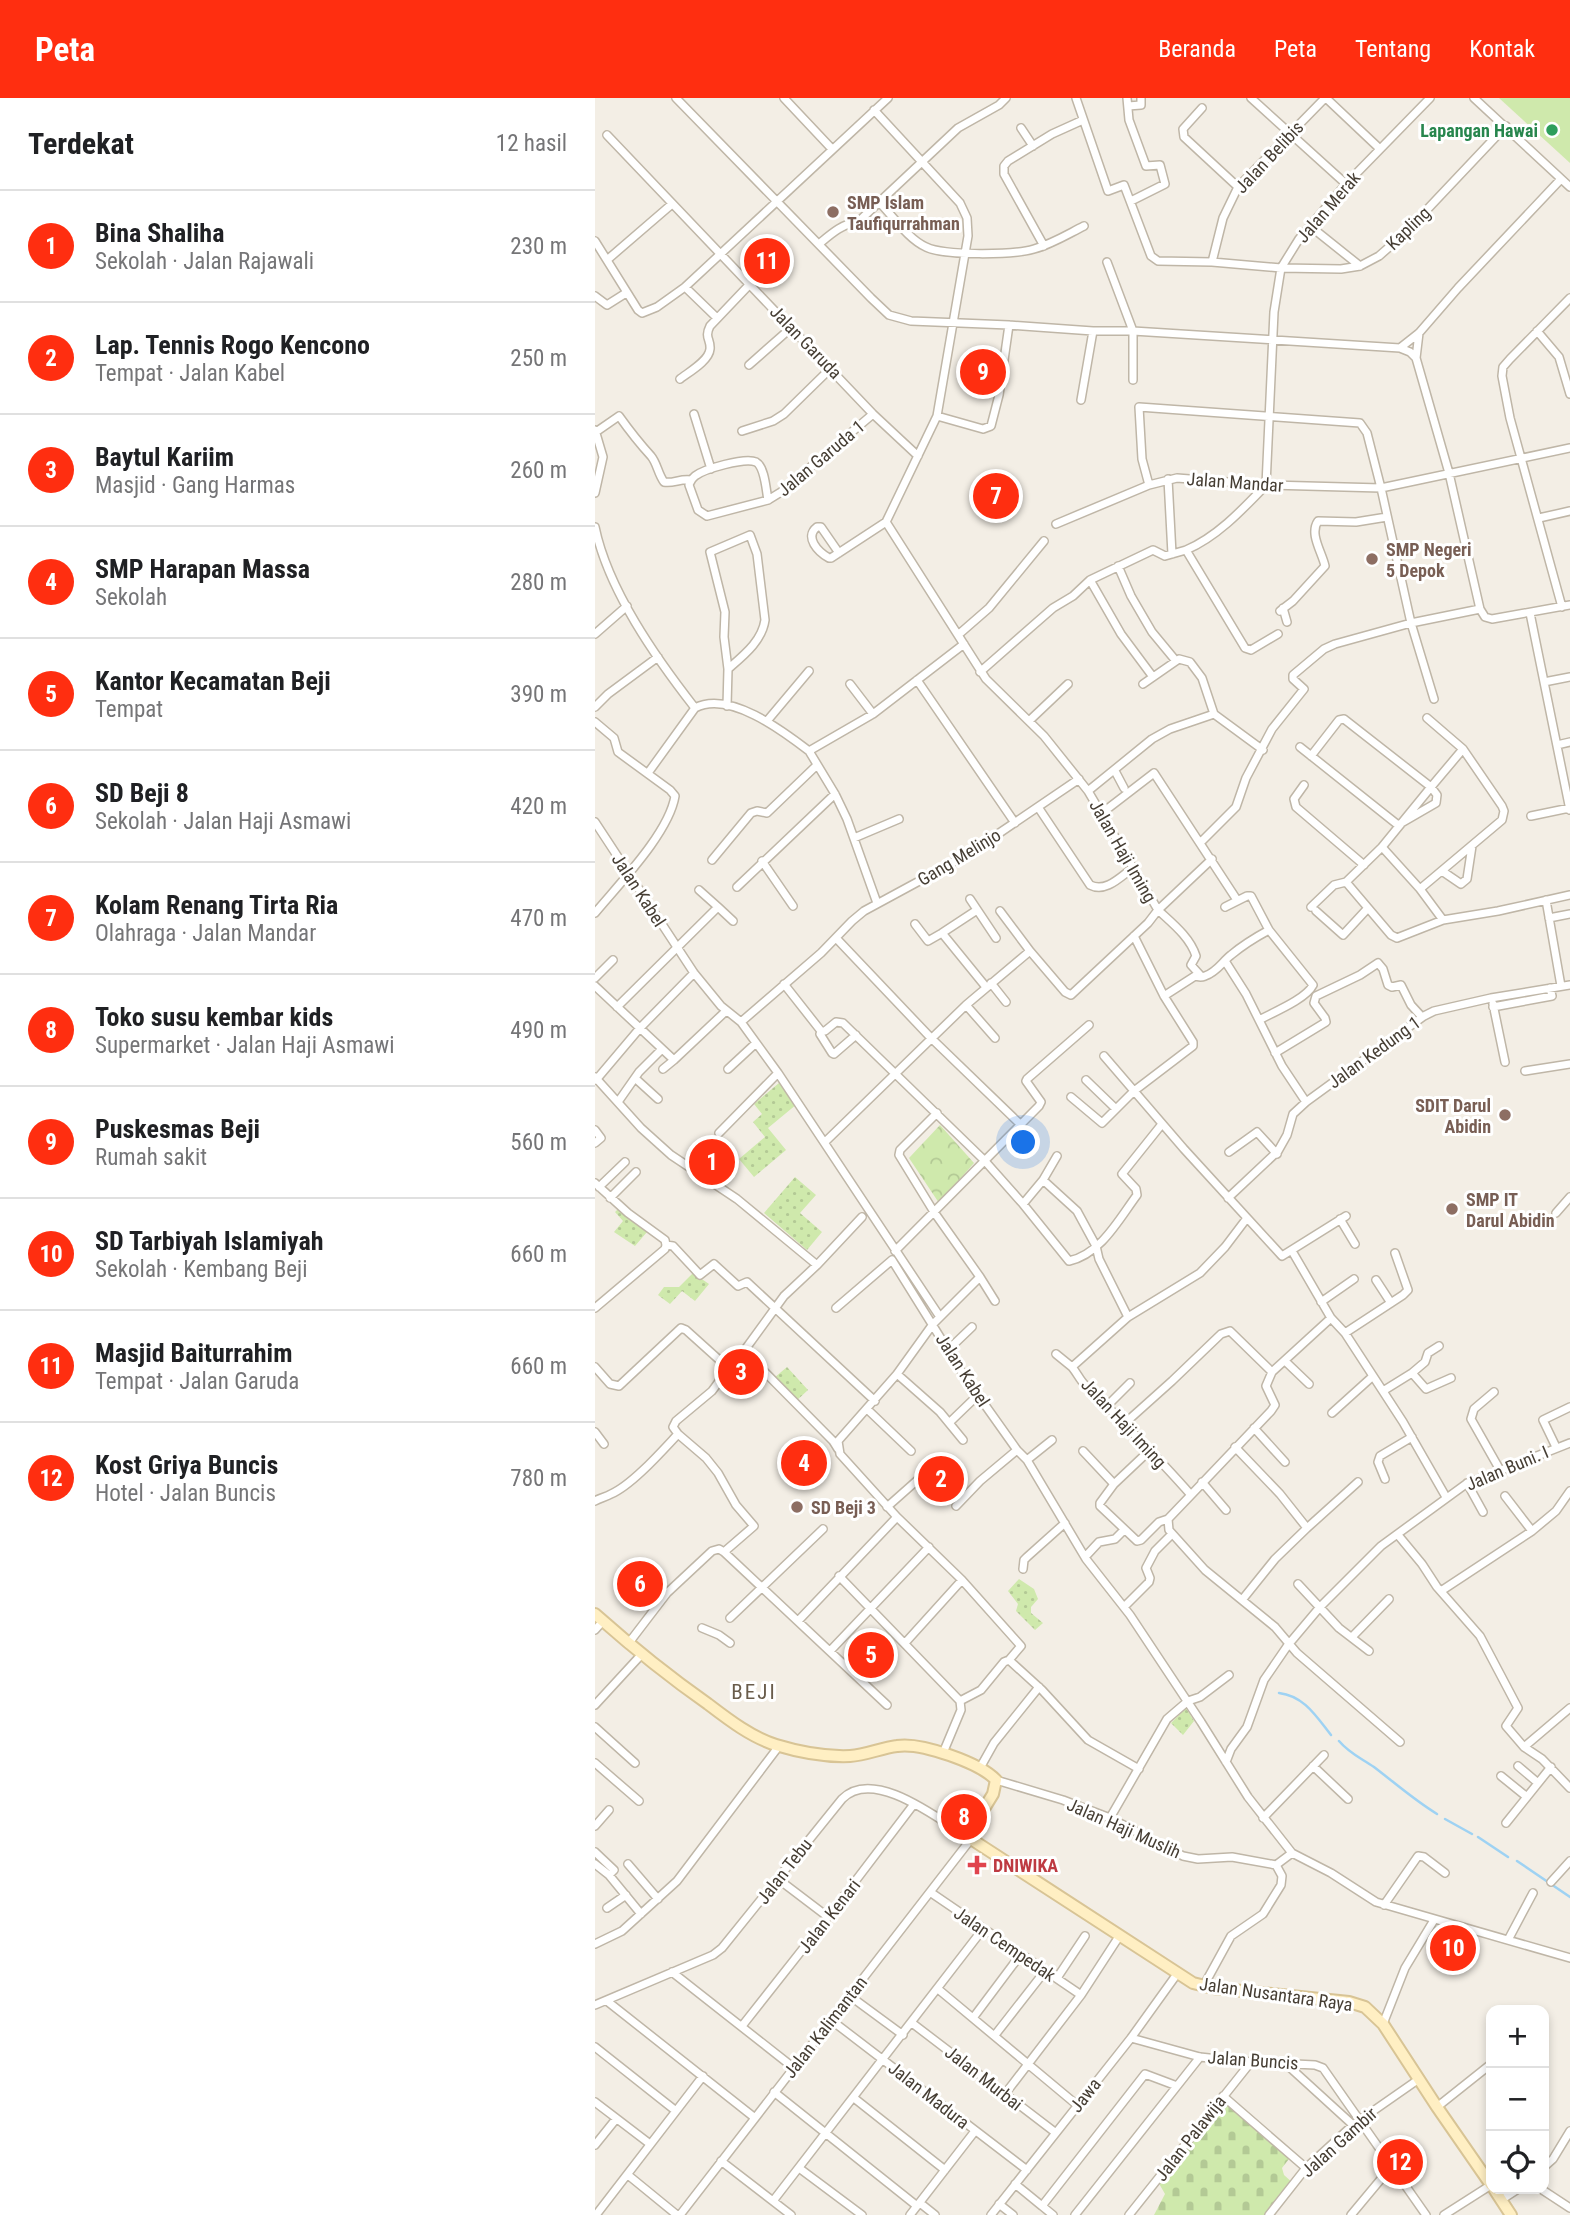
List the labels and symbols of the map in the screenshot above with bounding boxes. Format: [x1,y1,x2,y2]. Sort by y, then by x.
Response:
street label: Jalan Belibis [1230,117,1308,197]
place label: Lapangan Hawai [1420,120,1538,141]
marker: Lapangan Hawai [1544,122,1560,138]
street label: Jalan Merak [1292,167,1364,247]
place label: SMP Islam Taufiqurrahman [847,192,960,234]
street label: Kapling [1382,202,1434,254]
marker: SMP Islam Taufiqurrahman [825,204,841,220]
pin: 11 [744,235,790,287]
street label: Jalan Garuda [766,301,846,383]
pin: 9 [960,346,1006,398]
street label: Jalan Garuda 1 [773,416,869,500]
street label: Jalan Mandar [1186,468,1285,496]
pin: 7 [973,470,1019,522]
place label: SMP Negeri 5 Depok [1386,539,1472,581]
marker: SMP Negeri 5 Depok [1364,551,1380,567]
street label: Jalan Haji Iming [1085,796,1161,906]
street label: Gang Melinjo [914,824,1004,890]
street label: Jalan Kabel [608,850,670,930]
street label: Jalan Kedung 1 [1324,1011,1424,1093]
place label: SDIT Darul Abidin [1415,1095,1491,1137]
marker: SDIT Darul Abidin [1497,1107,1513,1123]
your location [1006,1125,1040,1159]
pin: 1 [689,1136,735,1188]
place label: SMP IT Darul Abidin [1466,1189,1555,1231]
marker: SMP IT Darul Abidin [1444,1201,1460,1217]
street label: Jalan Kabel [932,1330,994,1410]
pin: 3 [718,1346,764,1398]
street label: Jalan Haji Iming [1077,1374,1171,1472]
pin: 4 [781,1437,827,1489]
street label: Jalan Buni. I [1463,1441,1551,1495]
pin: 2 [918,1453,964,1505]
place label: SD Beji 3 [811,1497,876,1518]
marker: SD Beji 3 [789,1499,805,1515]
pin: 6 [617,1558,663,1610]
pin: 5 [848,1629,894,1681]
district label: BEJI [731,1680,777,1704]
pin: 8 [941,1791,987,1843]
street label: Jalan Haji Muslih [1064,1794,1184,1862]
street label: Jalan Tebu [752,1834,816,1908]
marker: DNIWIKA [967,1855,987,1875]
place label: DNIWIKA [993,1855,1058,1876]
street label: Jalan Kenari [794,1875,864,1957]
street label: Jalan Cempedak [950,1902,1060,1986]
pin: 10 [1430,1922,1476,1974]
street label: Jalan Kalimantan [779,1972,871,2082]
street label: Jalan Nusantara Raya [1198,1973,1354,2015]
street label: Jalan Murbai [941,2041,1027,2115]
street label: Jalan Buncis [1207,2046,1299,2074]
street label: Jalan Madura [885,2057,973,2133]
street label: Jawa [1065,2074,1105,2116]
street label: Jalan Palawija [1150,2091,1230,2185]
street label: Jalan Gambir [1297,2102,1381,2181]
pin: 12 [1377,2136,1423,2188]

